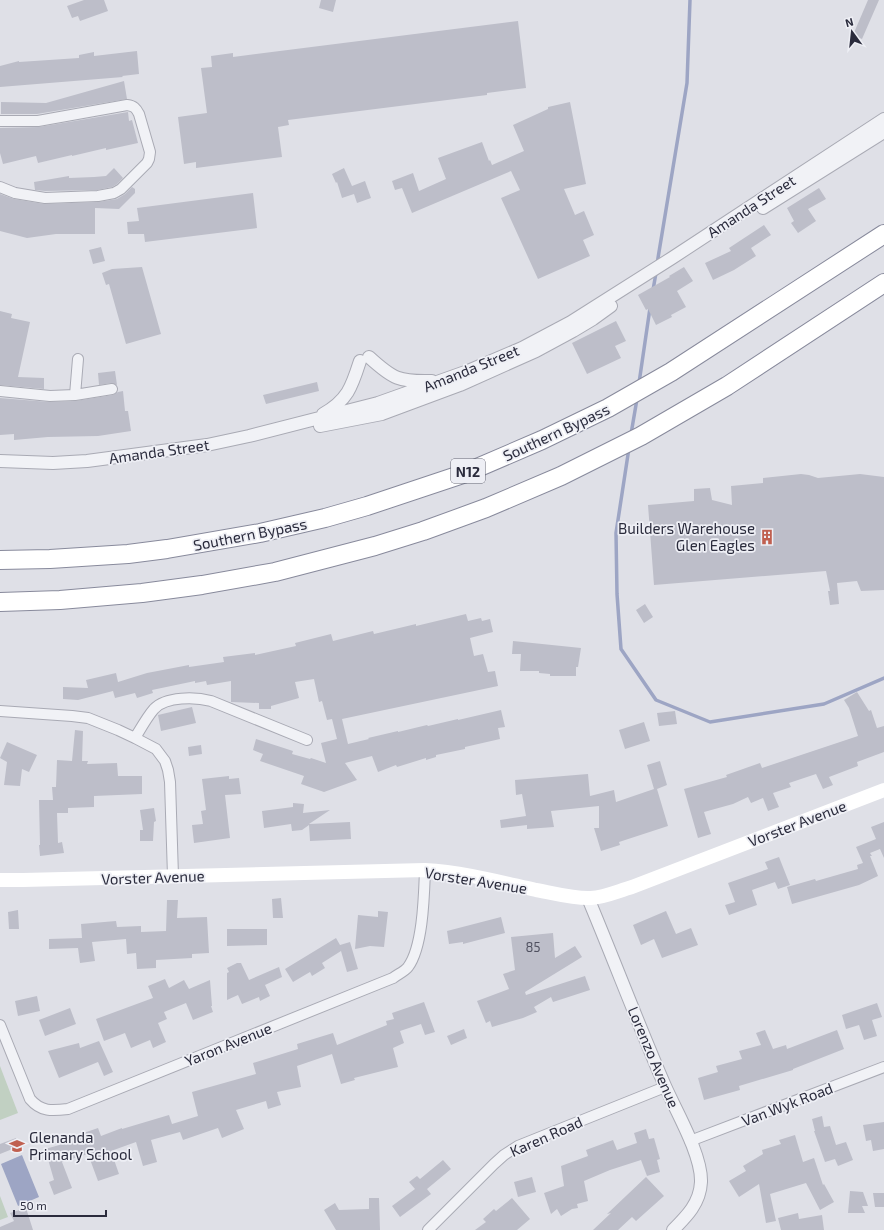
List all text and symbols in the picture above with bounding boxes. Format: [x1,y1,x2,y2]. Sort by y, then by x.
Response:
north arrow [832,12,872,52]
text: N [844,15,855,29]
street label: Amanda Street [704,171,799,241]
street label: Amanda Street [421,341,522,395]
street label: Southern Bypass [500,399,612,465]
street label: Amanda Street [108,435,211,467]
road number: N12 [451,459,485,483]
street label: Southern Bypass [192,514,308,554]
place label: Builders Warehouse Glen Eagles [618,519,755,554]
building icon: Builders Warehouse Glen Eagles [758,528,776,546]
street label: Vorster Avenue [745,796,849,850]
street label: Vorster Avenue [424,863,528,897]
street label: Vorster Avenue [101,866,205,888]
house number: 85 [526,939,540,955]
street label: Lorenzo Avenue [625,1004,683,1110]
street label: Yaron Avenue [182,1018,274,1070]
street label: Van Wyk Road [739,1078,835,1130]
street label: Karen Road [507,1112,585,1160]
place label: Glenanda Primary School [29,1128,132,1163]
school or university icon: Glenanda Primary School [8,1137,26,1155]
scale bar [14,1192,106,1218]
text: 50 m [20,1198,47,1212]

